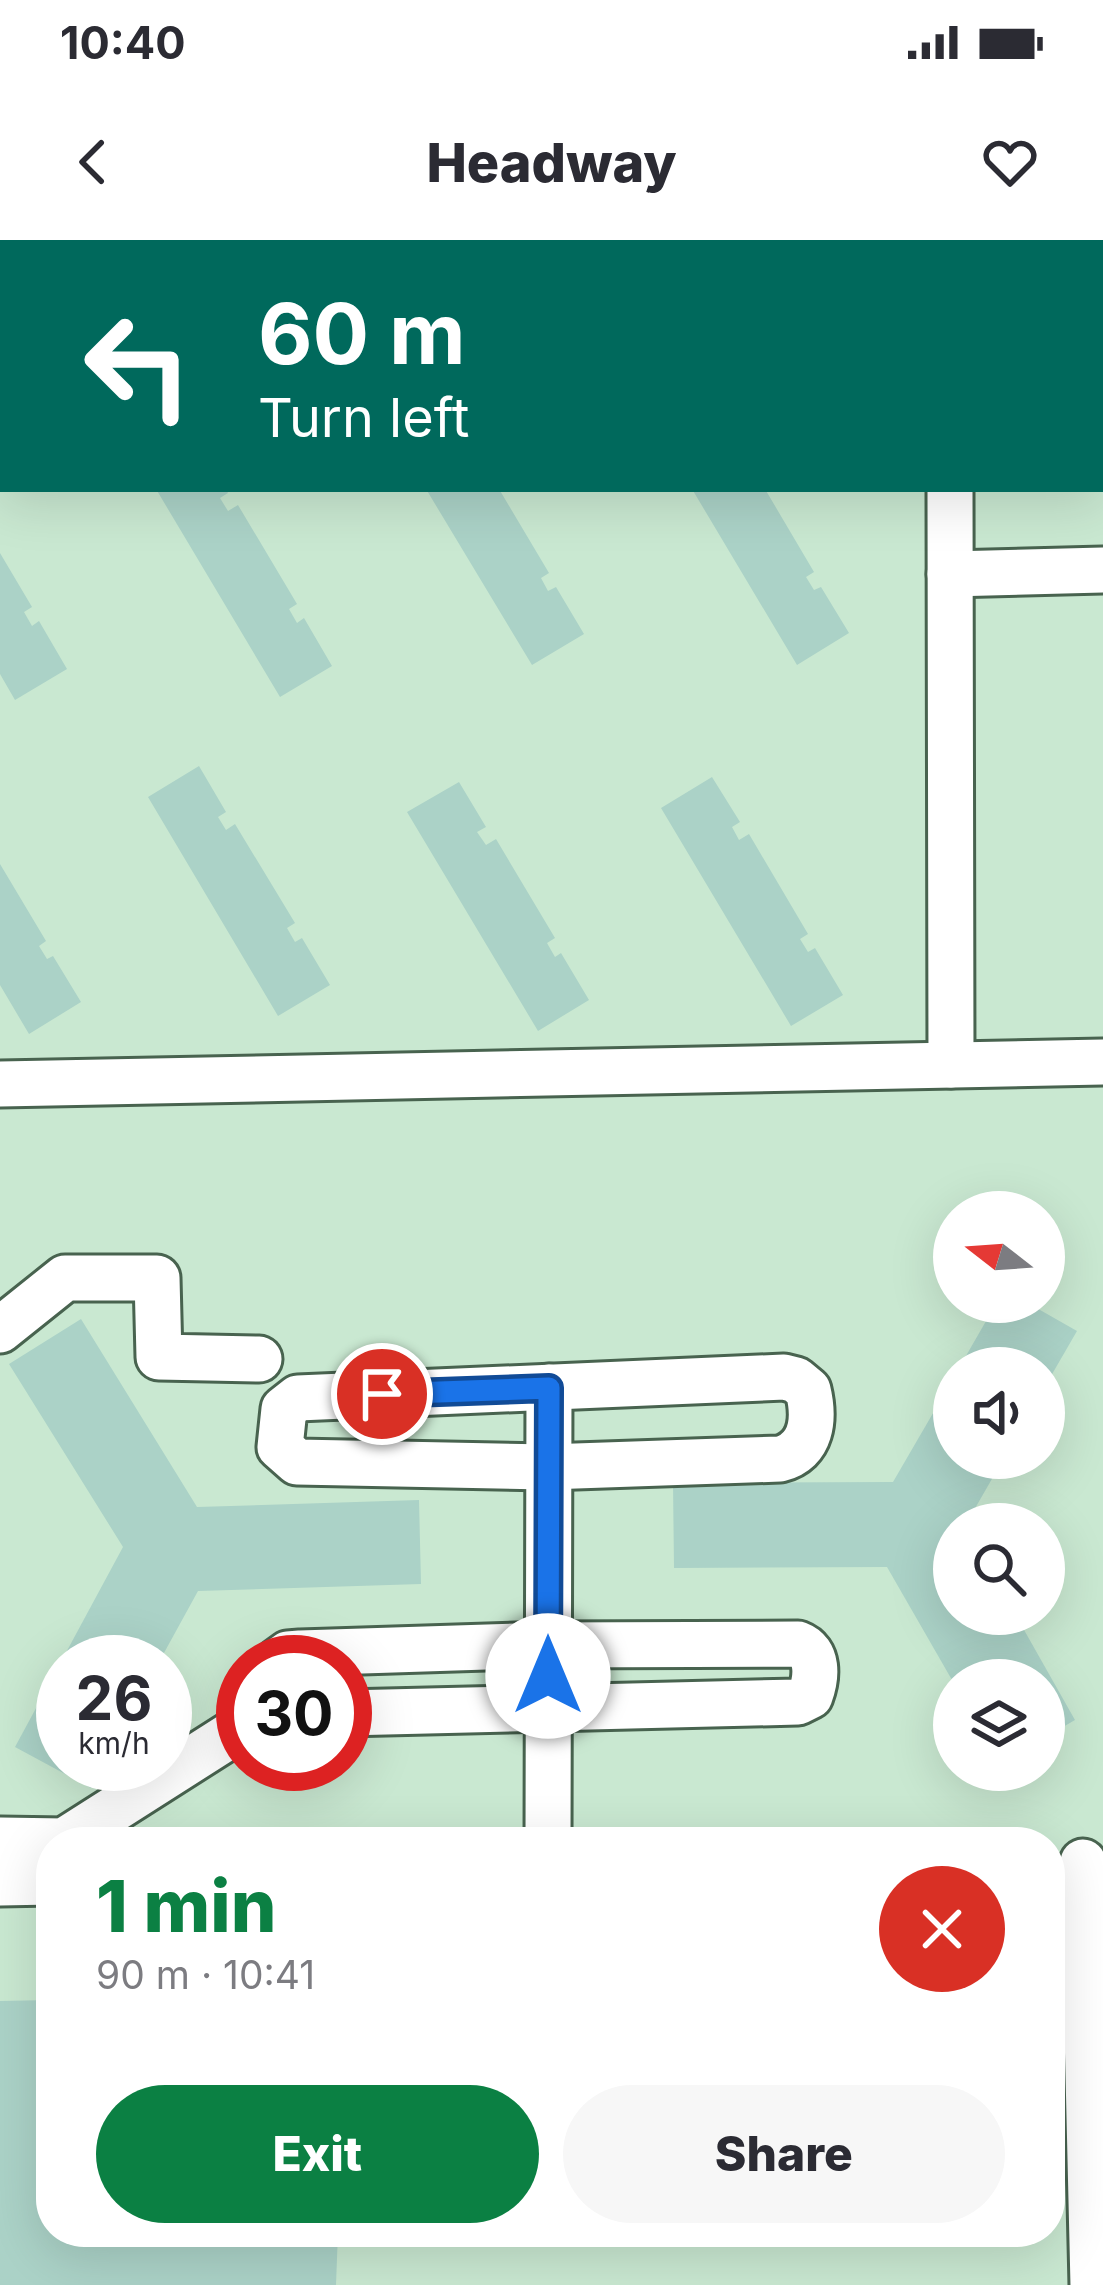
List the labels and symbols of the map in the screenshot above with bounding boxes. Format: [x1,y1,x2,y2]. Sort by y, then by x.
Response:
north arrow [933,1191,1065,1323]
pin [331,1343,433,1445]
position arrow [485,1613,611,1739]
speed limit sign: 30 [216,1635,372,1791]

